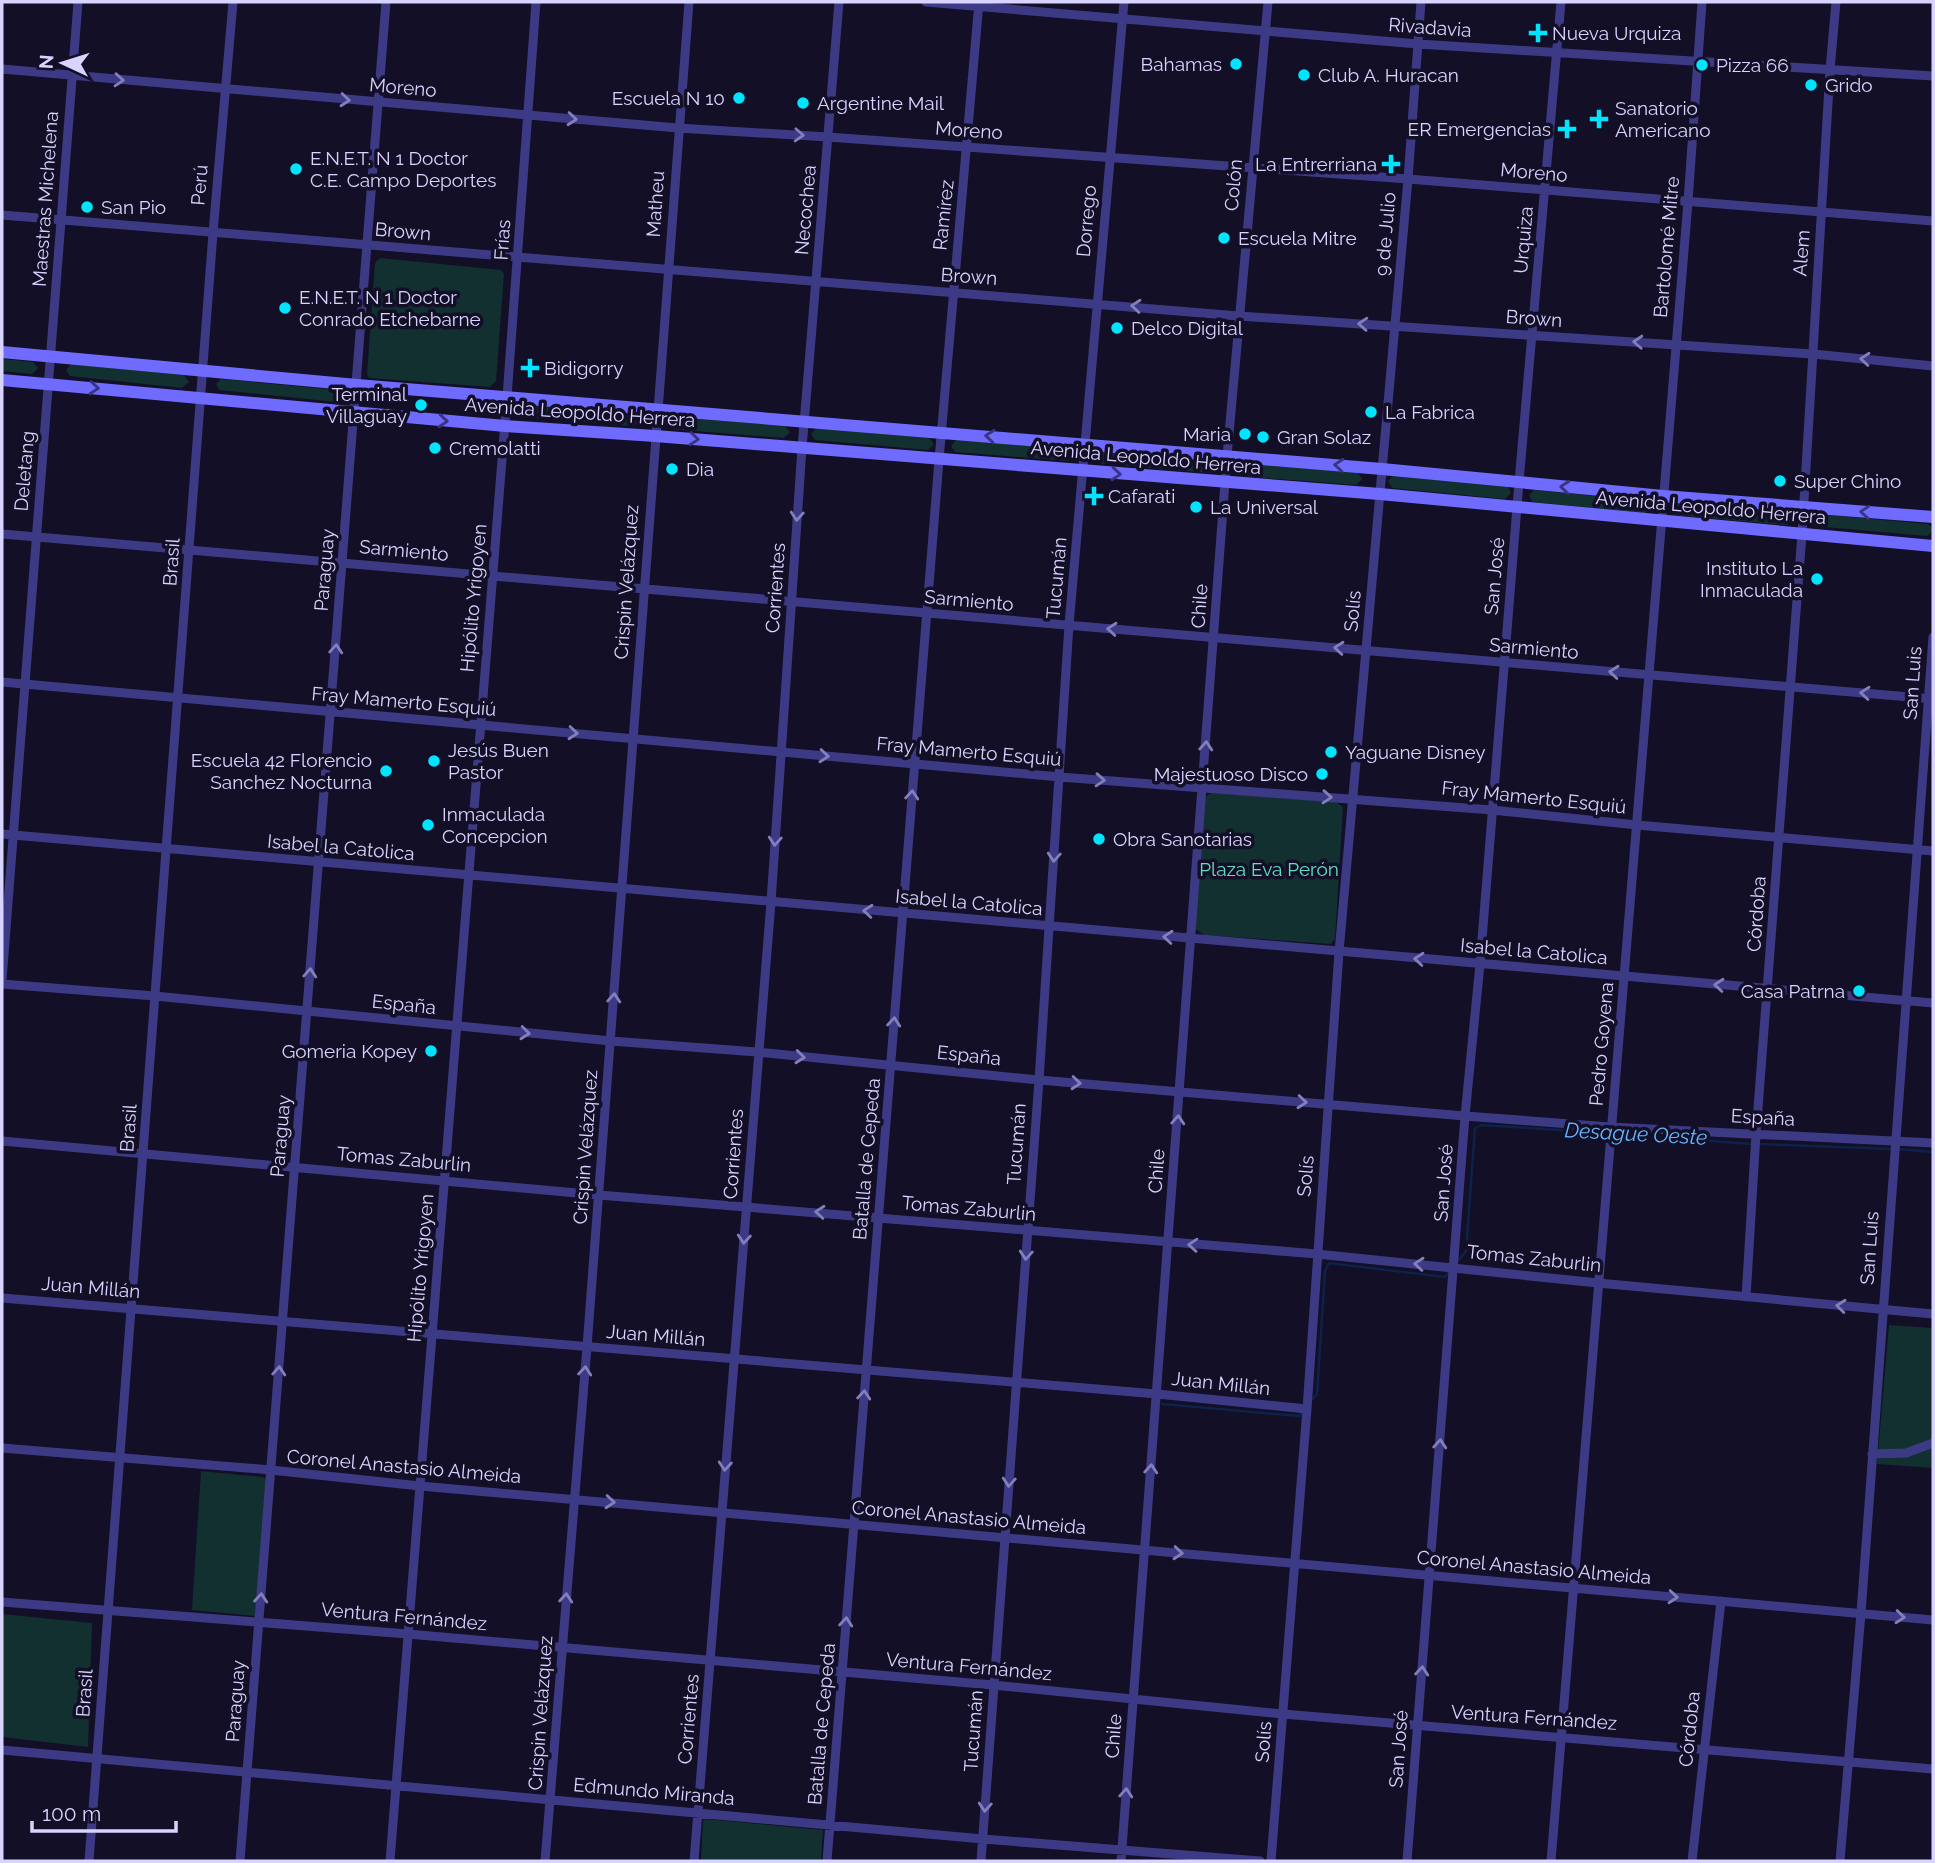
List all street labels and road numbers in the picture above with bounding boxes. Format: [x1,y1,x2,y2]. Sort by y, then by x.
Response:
street label: Rivadavia [1388,13,1472,41]
street label: Moreno [368,73,438,101]
street label: Maestras Michelena [28,111,62,287]
street label: Moreno [934,117,1004,143]
street label: Colón [1220,158,1246,212]
street label: Moreno [1499,158,1569,186]
street label: Perú [186,164,212,206]
street label: Necochea [790,164,820,256]
street label: Matheu [642,170,668,238]
street label: Bartolomé Mitre [1649,175,1683,319]
street label: Ramírez [928,179,958,251]
street label: Dorrego [1072,184,1100,258]
street label: 9 de Julio [1370,191,1400,277]
street label: Urquiza [1509,205,1537,275]
street label: Brown [374,218,432,244]
street label: Frías [490,219,514,261]
street label: Alem [1788,229,1814,277]
street label: Brown [940,263,998,289]
street label: Brown [1505,305,1563,331]
street label: Avenida Leopoldo Herrera [464,393,696,431]
street label: Deletang [10,430,38,512]
street label: Avenida Leopoldo Herrera [1030,436,1262,478]
street label: Avenida Leopoldo Herrera [1595,486,1827,528]
street label: Crispin Velázquez [610,504,642,660]
street label: Hipólito Yrigoyen [456,523,490,673]
street label: Paraguay [309,528,339,612]
street label: Sarmiento [358,535,450,565]
street label: Brasil [158,536,184,587]
street label: Tucumán [1041,536,1071,620]
street label: San José [1480,536,1508,616]
street label: Corrientes [761,542,789,634]
street label: Chile [1186,583,1212,629]
street label: Sarmiento [923,585,1015,615]
street label: Solís [1339,589,1365,633]
street label: Sarmiento [1488,633,1580,663]
street label: San Luis [1898,646,1926,720]
street label: Fray Mamerto Esquiú [311,682,497,720]
street label: Fray Mamerto Esquiú [876,732,1062,770]
street label: Fray Mamerto Esquiú [1441,776,1627,818]
street label: Isabel la Catolica [266,830,416,864]
street label: Córdoba [1742,875,1770,953]
street label: Isabel la Catolica [894,885,1044,919]
street label: Isabel la Catolica [1459,934,1609,968]
street label: Pedro Goyena [1585,981,1617,1107]
street label: España [371,990,437,1018]
street label: España [936,1041,1002,1069]
street label: Crispin Velázquez [569,1069,601,1225]
street label: Batalla de Cepeda [848,1077,884,1241]
street label: Paraguay [265,1094,295,1178]
street label: Brasil [115,1102,141,1153]
street label: Tucumán [1002,1102,1030,1186]
street label: España [1730,1104,1796,1130]
street label: Corrientes [719,1108,747,1200]
street label: Tomas Zaburlin [336,1142,472,1176]
street label: San José [1429,1143,1457,1223]
street label: Chile [1143,1148,1169,1194]
street label: Solís [1292,1154,1318,1198]
street label: Tomas Zaburlin [901,1191,1037,1225]
street label: Hipólito Yrigoyen [403,1193,437,1343]
street label: San Luis [1855,1211,1883,1285]
street label: Tomas Zaburlin [1466,1240,1602,1276]
street label: Juan Millán [41,1272,141,1302]
street label: Juan Millán [606,1320,706,1350]
street label: Juan Millán [1171,1367,1271,1399]
street label: Coronel Anastasio Almeida [286,1445,522,1487]
street label: Coronel Anastasio Almeida [851,1496,1087,1538]
street label: Coronel Anastasio Almeida [1416,1546,1652,1588]
street label: Ventura Fernández [320,1598,488,1634]
street label: Crispin Velázquez [524,1635,556,1791]
street label: Batalla de Cepeda [803,1642,839,1806]
street label: Ventura Fernández [885,1648,1053,1684]
street label: Paraguay [221,1659,249,1743]
street label: Brasil [71,1667,97,1718]
street label: Corrientes [673,1673,703,1765]
street label: Tucumán [959,1689,987,1773]
street label: Córdoba [1674,1690,1704,1768]
street label: Ventura Fernández [1450,1700,1618,1734]
street label: San José [1384,1709,1412,1789]
street label: Chile [1100,1713,1126,1759]
street label: Solís [1251,1721,1275,1763]
street label: Edmundo Miranda [572,1773,736,1809]

